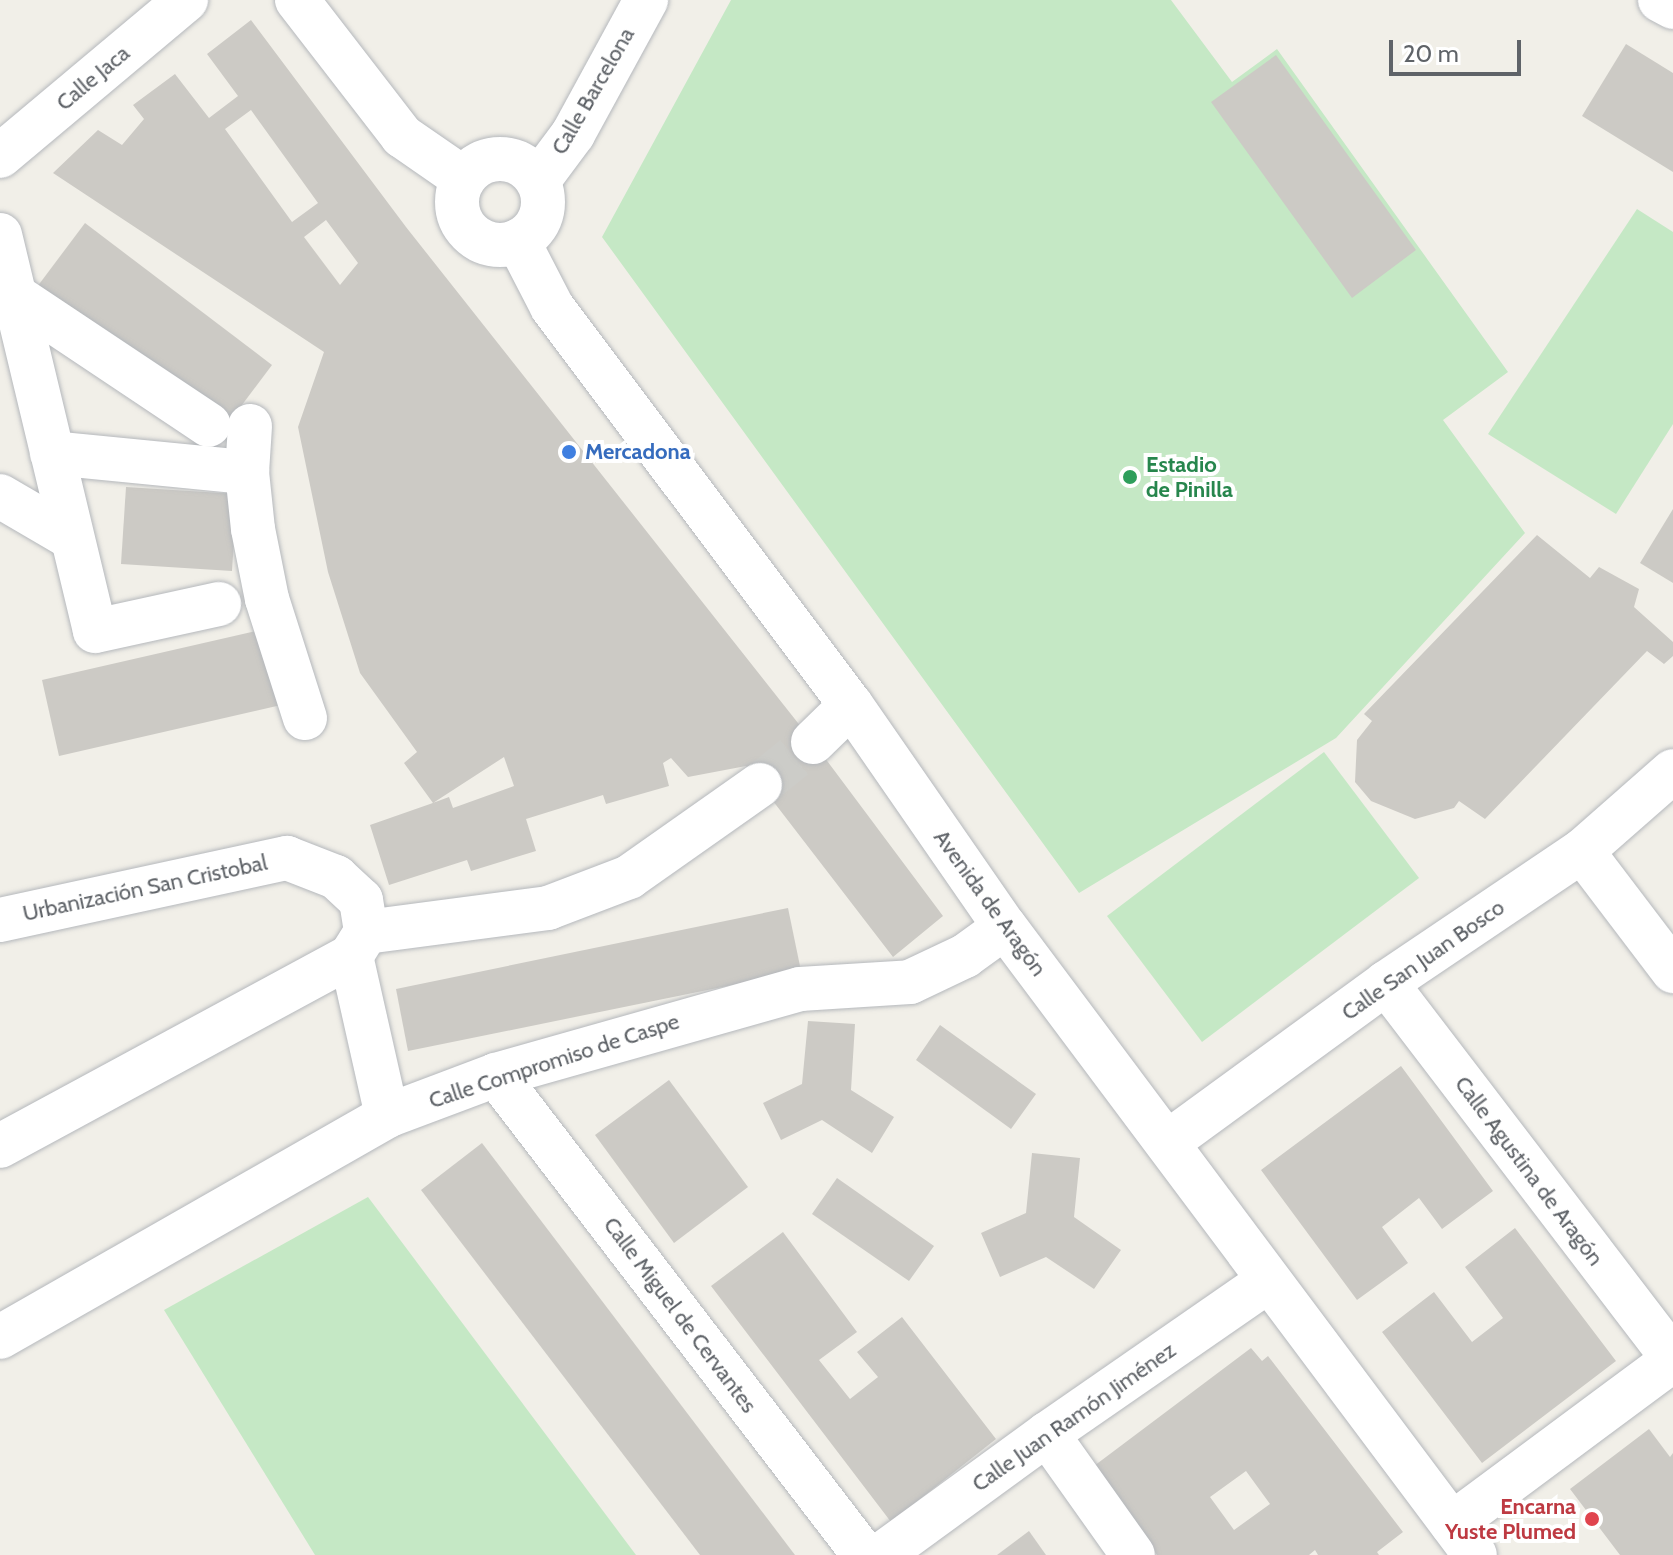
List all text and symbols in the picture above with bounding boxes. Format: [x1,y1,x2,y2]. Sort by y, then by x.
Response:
street label: Calle Barcelona [546,23,640,159]
scale bar [1393,24,1525,74]
text: 20 m [1403,39,1459,68]
street label: Calle Jaca [51,40,135,116]
place label: Mercadona [585,439,691,465]
marker: Mercadona [560,443,578,461]
place label: Estadio de Pinilla [1146,451,1233,502]
marker: Estadio de Pinilla [1121,468,1139,486]
street label: Avenida de Aragón [928,825,1052,981]
street label: Urbanización San Cristobal [20,849,270,927]
street label: Calle San Juan Bosco [1337,894,1509,1026]
street label: Calle Compromiso de Caspe [426,1008,682,1114]
street label: Calle Agustina de Aragón [1449,1071,1609,1271]
street label: Calle Miguel de Cervantes [598,1212,762,1418]
street label: Calle Juan Ramón Jiménez [967,1337,1181,1497]
place label: Encarna Yuste Plumed [1445,1493,1576,1544]
marker: Encarna Yuste Plumed [1583,1510,1601,1528]

